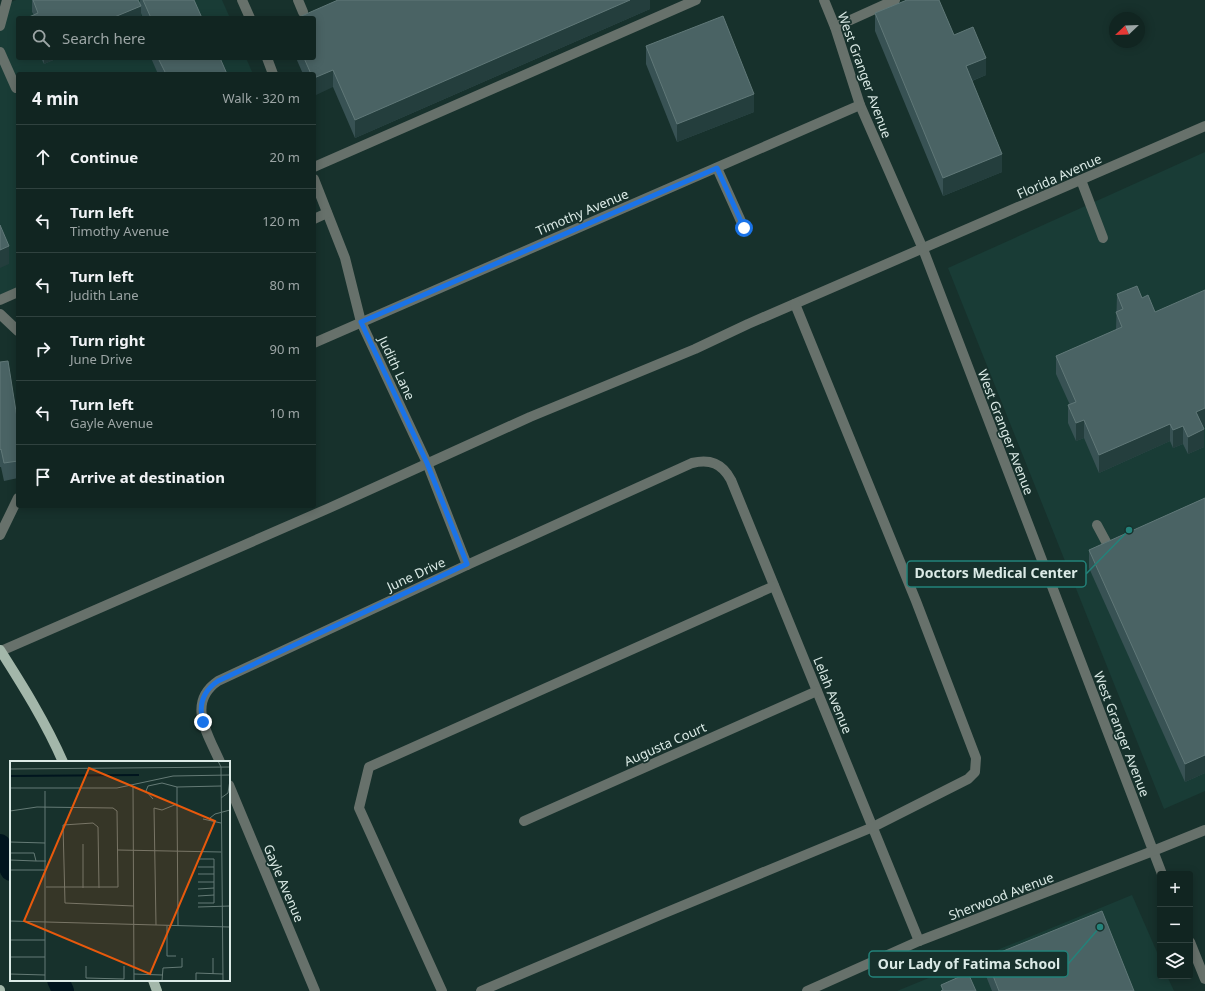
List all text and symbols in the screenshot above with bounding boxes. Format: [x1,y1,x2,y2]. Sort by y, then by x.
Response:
street label: West Granger Avenue [834,9,896,141]
north arrow [1109,12,1145,48]
search box [16,16,316,60]
icon: search [30,27,52,49]
text: Search here [62,28,145,48]
text: 4 min [32,87,79,110]
text: Walk · 320 m [222,89,300,107]
icon: ahead [32,146,54,168]
text: Continue [70,147,138,167]
text: 20 m [270,148,300,166]
street label: Florida Avenue [1014,149,1104,203]
street label: Timothy Avenue [533,184,631,240]
text: Turn left [70,202,134,222]
icon: left [32,210,54,232]
text: 120 m [262,212,300,230]
route start [735,219,753,237]
text: Timothy Avenue [70,222,169,240]
text: Turn left [70,266,134,286]
icon: left [32,274,54,296]
text: 80 m [270,276,300,294]
text: Judith Lane [70,286,139,304]
text: Turn right [70,330,145,350]
street label: Judith Lane [374,331,420,403]
icon: right [32,338,54,360]
text: 90 m [270,340,300,358]
text: June Drive [70,350,132,368]
street label: West Granger Avenue [974,367,1038,497]
text: Turn left [70,394,134,414]
icon: left [32,402,54,424]
text: 10 m [270,404,300,422]
text: Gayle Avenue [70,414,153,432]
icon: arrive [32,466,54,488]
text: Arrive at destination [70,467,225,487]
street label: June Drive [382,553,448,596]
callout: Doctors Medical Center [907,561,1086,587]
text: Doctors Medical Center [914,563,1078,582]
street label: Lelah Avenue [809,654,857,736]
street label: West Granger Avenue [1090,669,1154,799]
route end [194,713,212,731]
street label: Augusta Court [621,718,709,770]
inset map [10,761,230,981]
street label: Gayle Avenue [259,841,309,925]
street label: Sherwood Avenue [946,868,1056,924]
map controls [1157,871,1193,979]
button: + [1157,871,1193,907]
button: − [1157,907,1193,943]
button: layers [1157,943,1193,979]
callout: Our Lady of Fatima School [869,951,1068,977]
text: Our Lady of Fatima School [878,954,1060,973]

